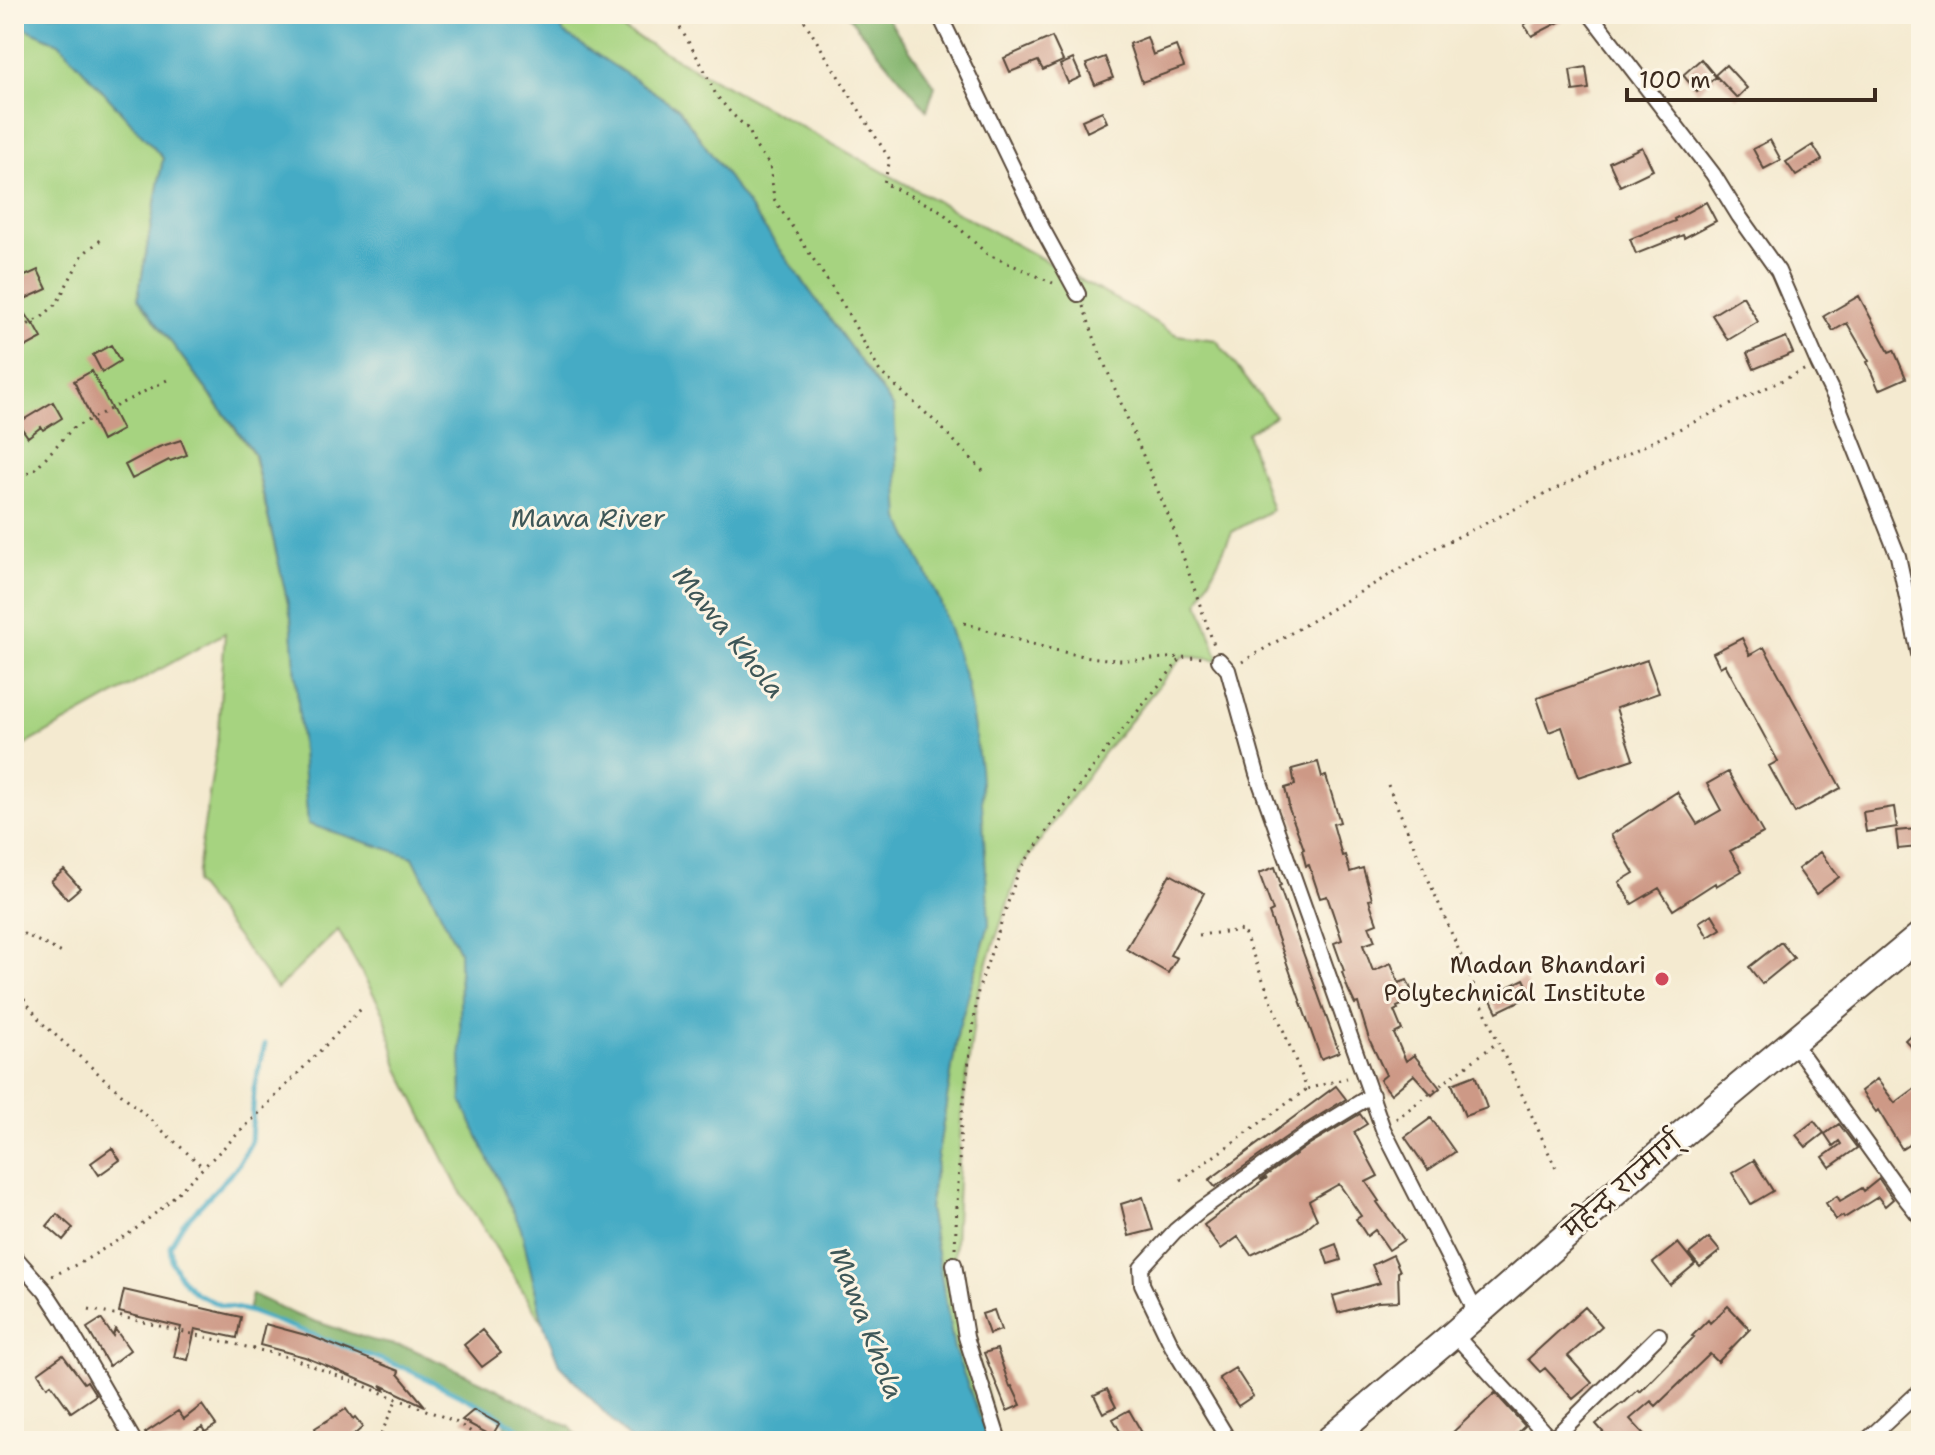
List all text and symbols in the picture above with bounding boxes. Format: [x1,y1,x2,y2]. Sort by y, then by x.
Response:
scale bar [1627,52,1875,102]
text: 100 m [1639,64,1711,96]
water label: Mawa River [511,500,666,535]
water label: Mawa Khola [665,558,794,705]
place label: Madan Bhandari Polytechnical Institute [1384,949,1646,1009]
marker: Madan Bhandari Polytechnical Institute [1653,970,1671,988]
street label: महेन्द्र राज्मार्ग् [1553,1121,1692,1249]
water label: Mawa Khola [822,1242,913,1404]

